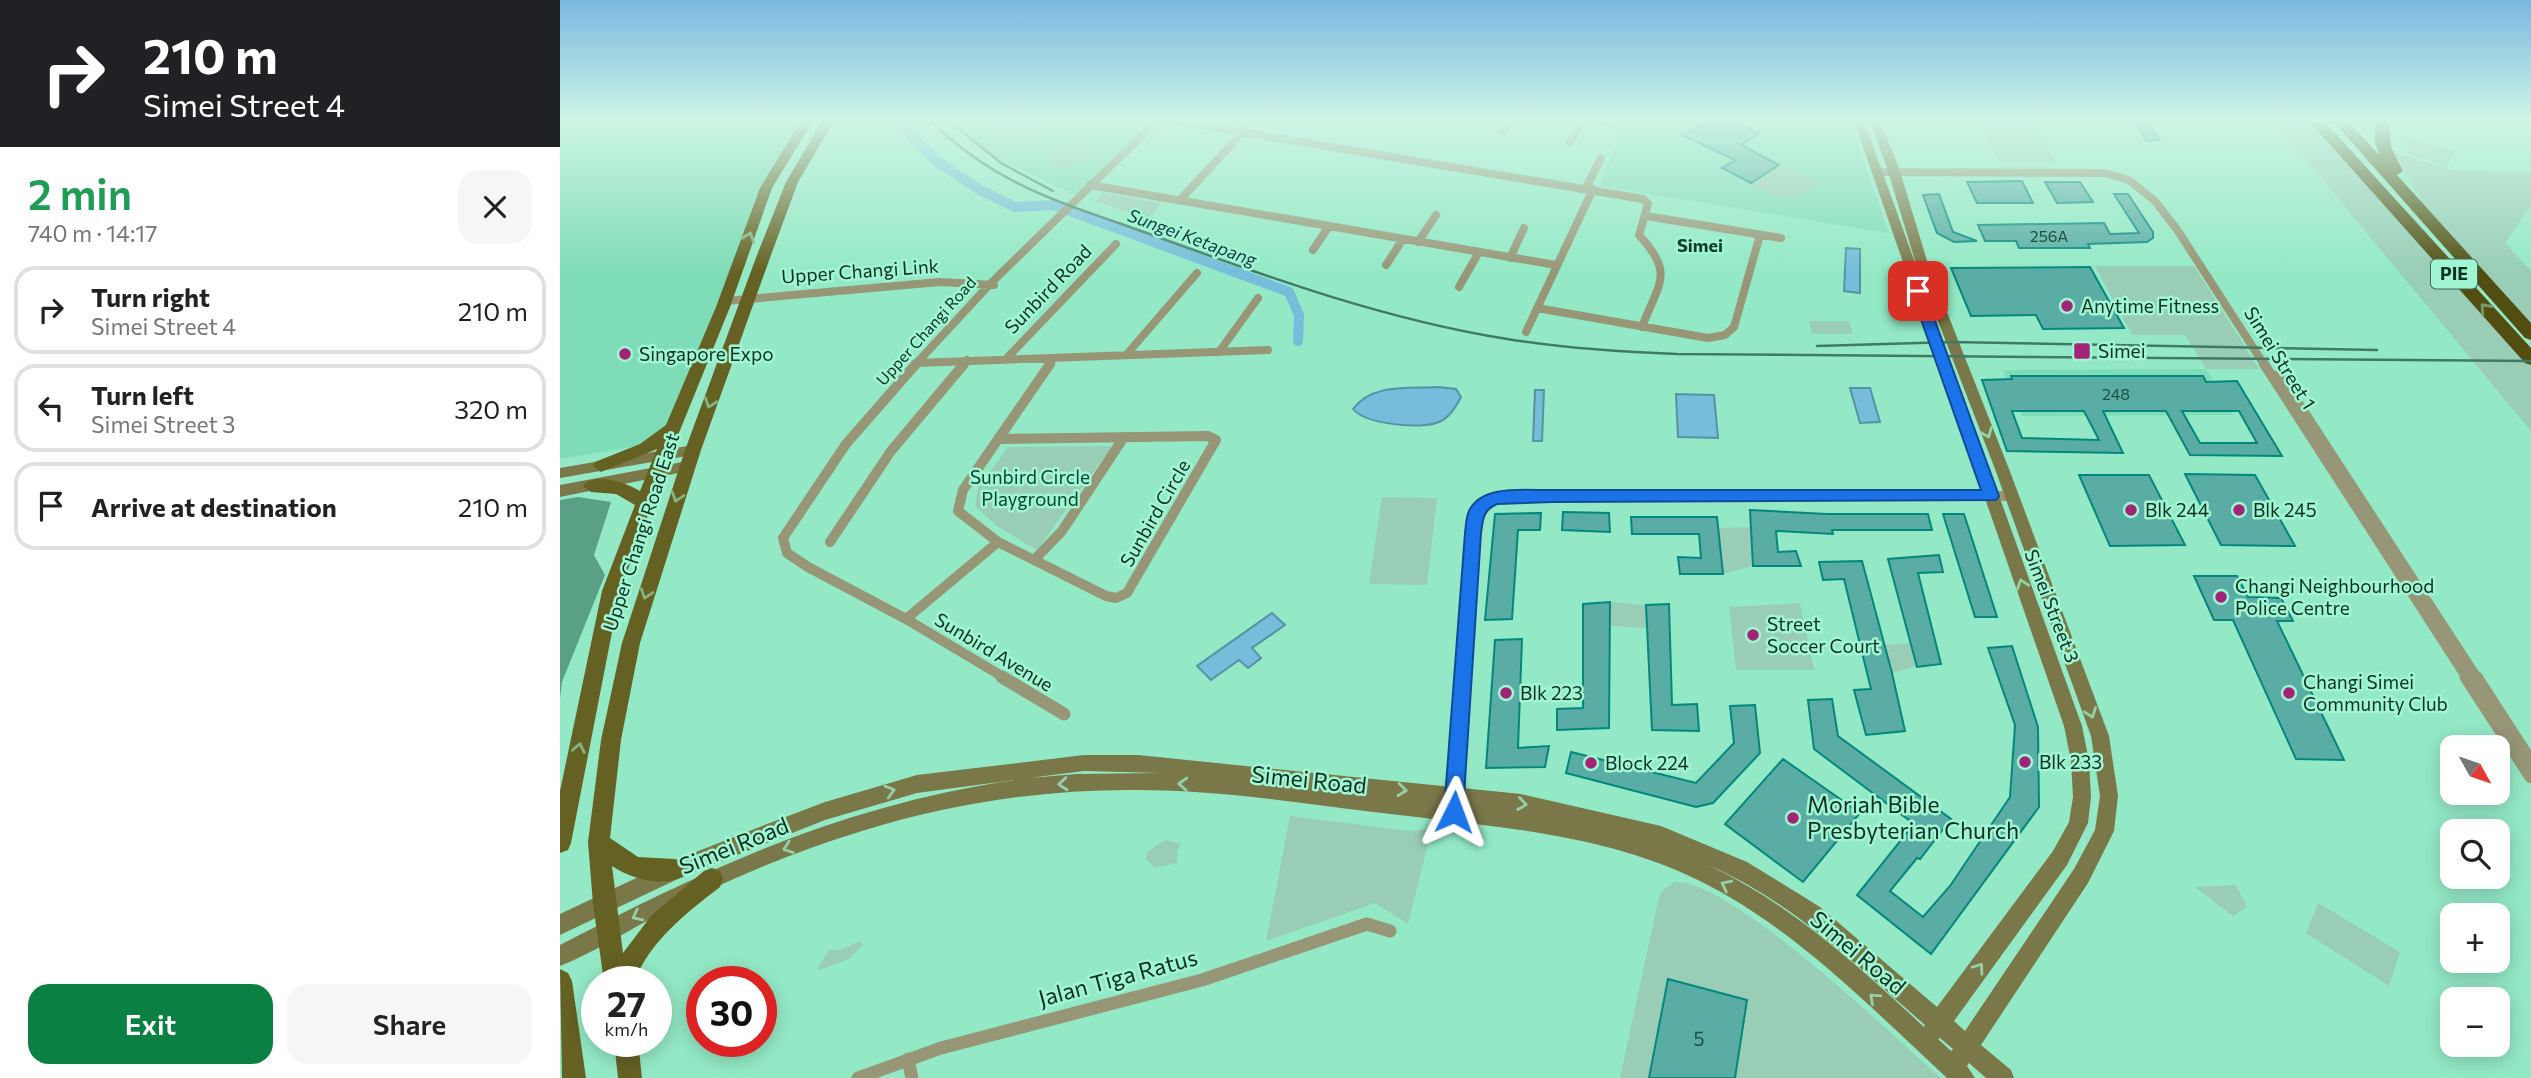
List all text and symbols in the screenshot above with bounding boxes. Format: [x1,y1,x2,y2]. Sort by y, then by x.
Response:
text: 210 m [143,24,278,84]
icon: right [28,28,119,119]
text: Simei Street 4 [143,84,345,124]
text: 2 min [28,167,132,219]
button: close [458,170,532,244]
water label: Sungei Ketapang [1125,204,1261,271]
text: 740 m · 14:17 [28,219,157,247]
house number: 256A [2030,226,2068,245]
one-way arrow [740,231,754,243]
district label: Simei [1677,234,1723,256]
street label: Sunbird Road [999,239,1096,338]
street label: Upper Changi Link [780,254,940,287]
road number: PIE [2431,260,2477,288]
pin [1888,261,1948,321]
icon: arrive [1899,272,1937,310]
street label: Upper Changi Road [872,273,979,389]
text: Turn right [91,281,210,312]
icon: right [32,291,70,329]
place label: Anytime Fitness [2081,294,2219,317]
text: 210 m [458,295,528,326]
marker: Anytime Fitness [2059,298,2075,314]
street label: Simei Street 1 [2240,302,2321,413]
one-way arrow [2481,303,2493,316]
text: Simei Street 4 [91,312,236,340]
place label: Simei [2098,339,2146,362]
marker: Simei [2072,341,2092,361]
place label: Singapore Expo [639,342,774,365]
marker: Singapore Expo [617,346,633,362]
text: Turn left [91,379,194,410]
house number: 248 [2102,384,2130,403]
icon: left [32,389,70,427]
text: 320 m [454,393,528,424]
one-way arrow [704,397,718,409]
text: Simei Street 3 [91,410,235,438]
one-way arrow [1979,426,1993,438]
street label: Upper Changi Road East [598,430,683,634]
street label: Sunbird Circle [1115,455,1195,570]
park label: Sunbird Circle Playground [970,465,1090,510]
icon: arrive [32,487,70,525]
text: Arrive at destination [91,491,337,522]
text: 210 m [458,491,528,522]
one-way arrow [671,491,686,503]
place label: Blk 244 [2145,498,2209,521]
place label: Blk 245 [2253,498,2317,521]
marker: Blk 244 [2123,502,2139,518]
marker: Blk 245 [2231,502,2247,518]
street label: Simei Street 3 [2020,546,2085,666]
place label: Changi Neighbourhood Police Centre [2235,574,2434,619]
one-way arrow [2016,578,2030,590]
one-way arrow [640,587,654,600]
marker: Changi Neighbourhood Police Centre [2213,589,2229,605]
street label: Sunbird Avenue [931,607,1058,696]
place label: Street Soccer Court [1767,612,1880,657]
marker: Street Soccer Court [1745,627,1761,643]
place label: Changi Simei Community Club [2303,670,2448,715]
place label: Blk 223 [1520,681,1583,704]
marker: Blk 223 [1498,685,1514,701]
marker: Changi Simei Community Club [2281,685,2297,701]
one-way arrow [2083,706,2097,718]
north arrow [2440,735,2510,805]
map controls [2440,735,2510,1057]
one-way arrow [571,742,586,754]
place label: Blk 233 [2039,750,2102,773]
place label: Block 224 [1605,751,1689,774]
marker: Blk 233 [2017,754,2033,770]
marker: Block 224 [1583,755,1599,771]
street label: Simei Road [1250,759,1368,799]
position arrow [1417,775,1491,849]
one-way arrow [1058,776,1069,791]
one-way arrow [1177,777,1188,792]
one-way arrow [1396,783,1408,798]
one-way arrow [884,785,896,800]
place label: Moriah Bible Presbyterian Church [1807,790,2019,844]
one-way arrow [1516,796,1528,811]
street label: Simei Road [675,810,792,880]
marker: Moriah Bible Presbyterian Church [1785,810,1801,826]
button: search [2440,819,2510,889]
one-way arrow [783,840,795,854]
one-way arrow [1721,879,1733,893]
button: + [2440,903,2510,973]
street label: Simei Road [1805,904,1912,1000]
one-way arrow [632,908,645,922]
street label: Jalan Tiga Ratus [1035,942,1200,1012]
one-way arrow [1971,963,1984,976]
speed limit sign: 30 [686,966,777,1057]
text: 27 [607,981,646,1024]
button: Exit [28,984,273,1064]
button: Share [287,984,532,1064]
button: − [2440,987,2510,1057]
one-way arrow [1869,993,1882,1006]
text: km/h [605,1018,648,1040]
house number: 5 [1694,1027,1704,1050]

